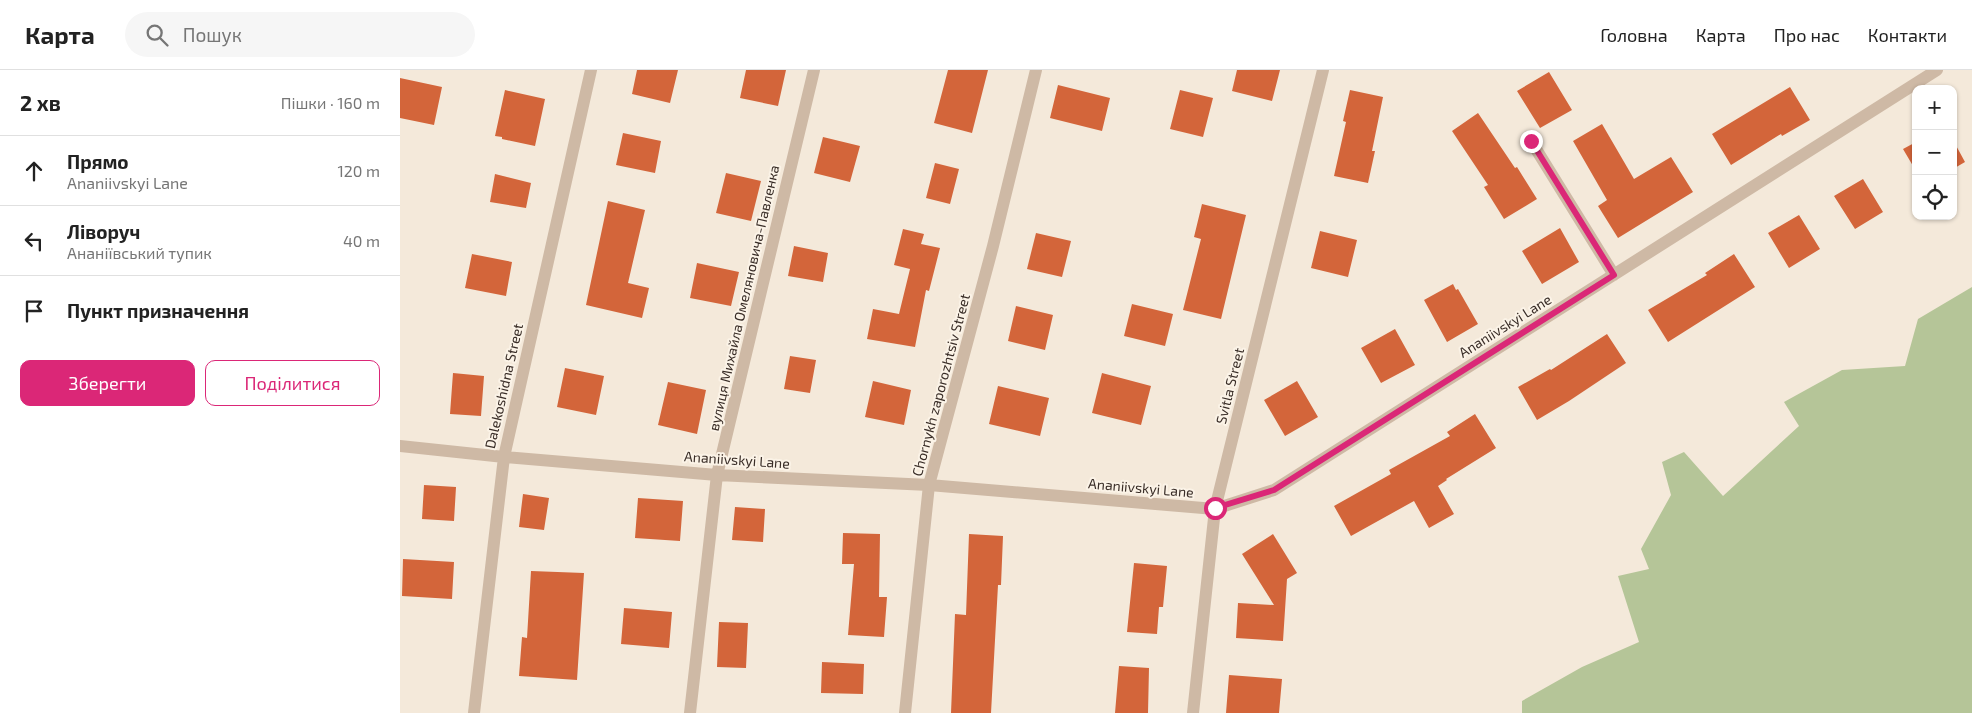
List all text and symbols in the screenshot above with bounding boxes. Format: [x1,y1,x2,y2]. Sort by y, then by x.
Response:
search box [125,12,475,57]
text: Карта [25,20,95,49]
icon: search [143,21,171,49]
text: Пошук [183,23,242,46]
text: Головна [1600,24,1668,46]
text: Карта [1696,24,1746,46]
text: Про нас [1774,24,1840,46]
text: Контакти [1868,24,1947,46]
map controls [1912,85,1957,220]
button: + [1912,85,1957,130]
text: 2 хв [20,90,61,115]
text: Пішки · 160 m [281,93,380,112]
route end [1520,130,1543,153]
button: − [1912,130,1957,175]
text: Прямо [67,150,129,173]
icon: ahead [20,157,48,185]
text: 120 m [337,161,380,180]
street label: вулиця Михайла Омеляновича-Павленка [705,163,782,433]
text: Ananiivskyi Lane [67,173,188,192]
button: locate [1912,175,1957,220]
text: Ліворуч [67,220,140,243]
icon: left [20,227,48,255]
text: 40 m [343,231,380,250]
text: Ананіївський тупик [67,243,212,262]
street label: Ananiivskyi Lane [1455,290,1554,361]
street label: Chornykh zaporozhtsiv Street [908,292,973,478]
icon: arrive [20,297,48,325]
text: Пункт призначення [67,299,249,322]
street label: Dalekoshidna Street [481,322,526,450]
street label: Svitla Street [1212,346,1247,426]
button: Зберегти [20,360,195,406]
button: Поділитися [205,360,380,406]
street label: Ananiivskyi Lane [684,447,790,472]
street label: Ananiivskyi Lane [1088,474,1194,501]
route start [1204,497,1227,520]

